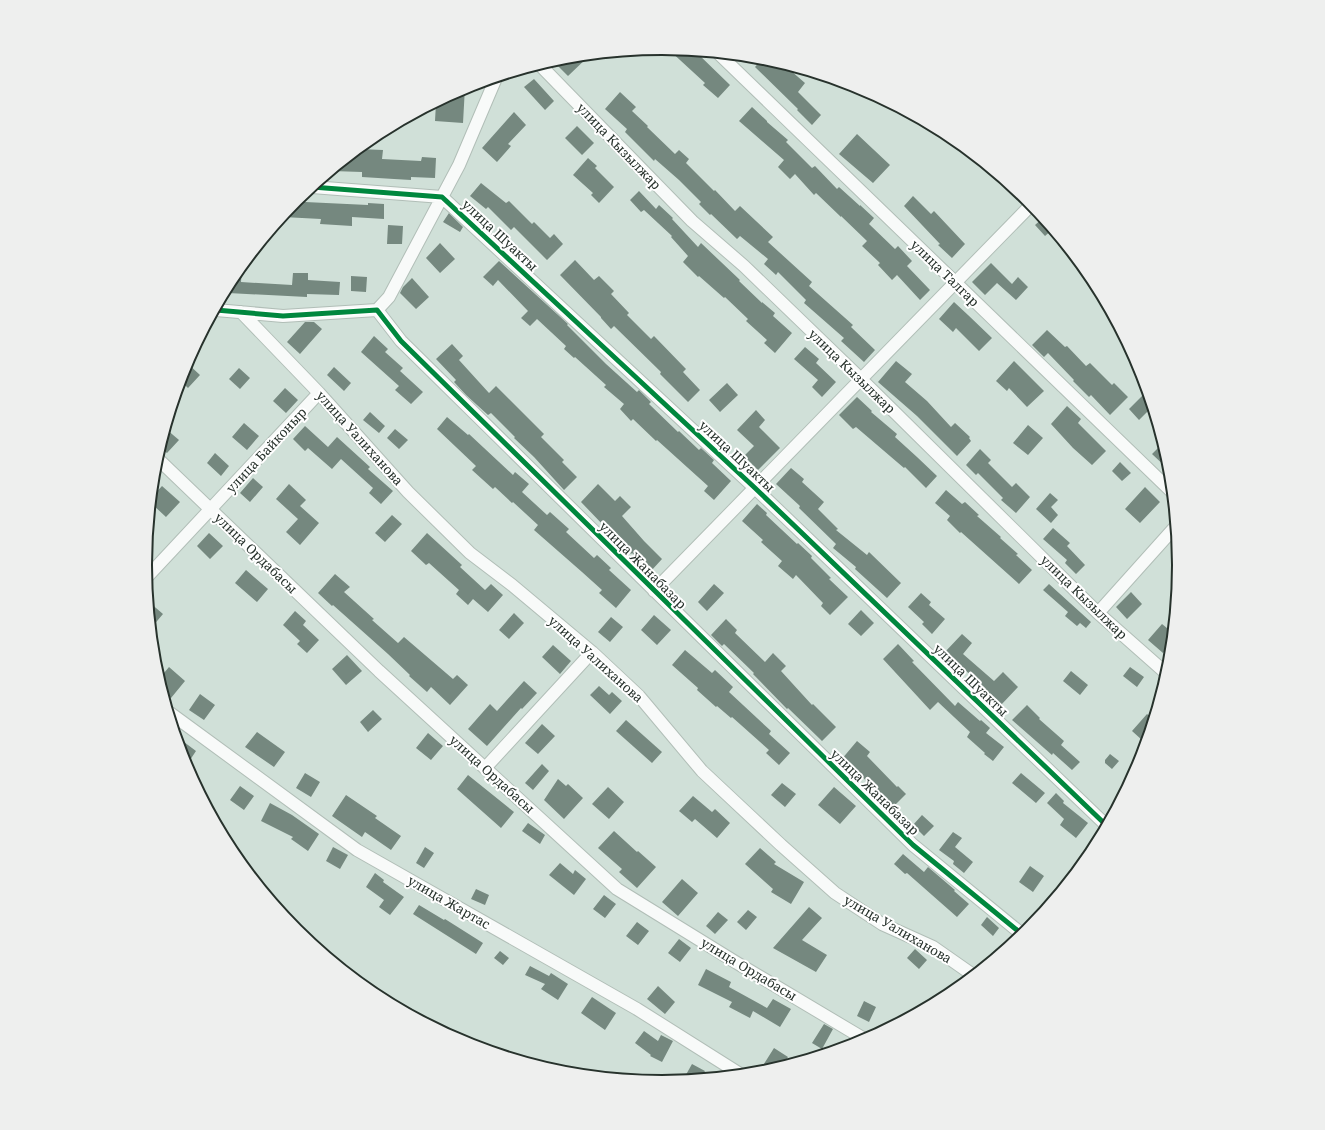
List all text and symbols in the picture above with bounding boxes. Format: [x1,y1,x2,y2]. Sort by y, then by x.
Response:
street label: улица Кызылжар [573,99,665,193]
street label: улица Шуакты [458,195,542,275]
street label: улица Талгар [907,236,983,310]
street label: улица Кызылжар [805,325,899,417]
street label: улица Уалиханова [313,387,407,489]
street label: улица Байконыр [222,403,310,497]
street label: улица Шуакты [695,416,779,496]
street label: улица Ордабасы [211,509,302,598]
street label: улица Жанабазар [595,517,691,613]
street label: улица Кызылжар [1037,551,1131,643]
street label: улица Уалиханова [545,612,647,706]
street label: улица Шуакты [930,640,1013,721]
street label: улица Ордабасы [446,731,539,817]
street label: улица Жанабазар [827,745,923,839]
street label: улица Жартас [404,871,494,933]
street label: улица Уалиханова [841,891,955,967]
street label: улица Ордабасы [698,933,801,1005]

